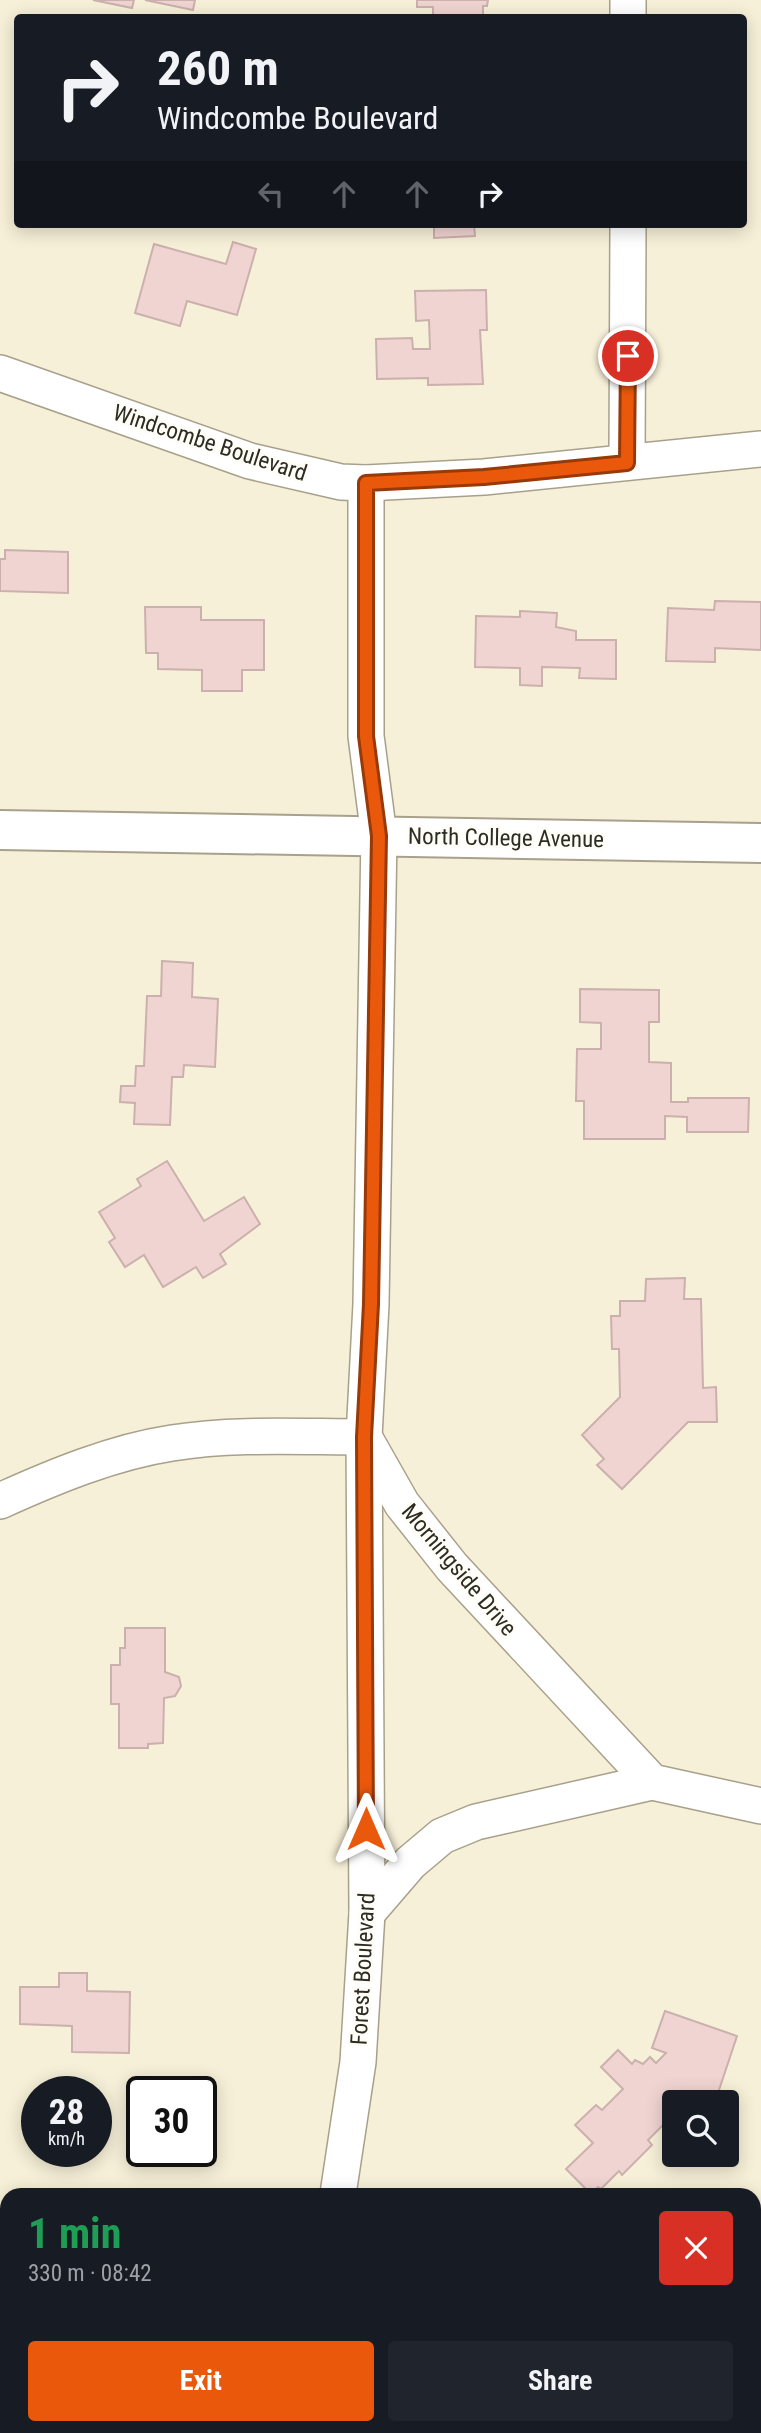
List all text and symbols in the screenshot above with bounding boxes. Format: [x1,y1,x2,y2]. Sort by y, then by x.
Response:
text: 260 m [157,40,279,97]
icon: right [42,42,133,133]
text: Windcombe Boulevard [157,99,438,137]
icon: left [252,175,290,213]
icon: ahead [325,175,363,213]
icon: ahead [398,175,436,213]
icon: right [471,175,509,213]
pin [598,326,658,386]
icon: arrive [609,337,647,375]
street label: Windcombe Boulevard [110,399,310,487]
street label: North College Avenue [408,823,604,853]
street label: Morningside Drive [396,1499,522,1641]
position arrow [329,1792,403,1866]
street label: Forest Boulevard [346,1892,380,2046]
speed limit sign: 30 [126,2076,217,2167]
map controls [662,2090,739,2167]
button: search [662,2090,739,2167]
text: 28 [49,2092,84,2133]
text: km/h [48,2128,85,2149]
text: 1 min [28,2209,121,2258]
button: close [659,2211,733,2285]
text: 330 m · 08:42 [28,2260,152,2287]
button: Exit [28,2341,374,2421]
button: Share [388,2341,733,2421]

